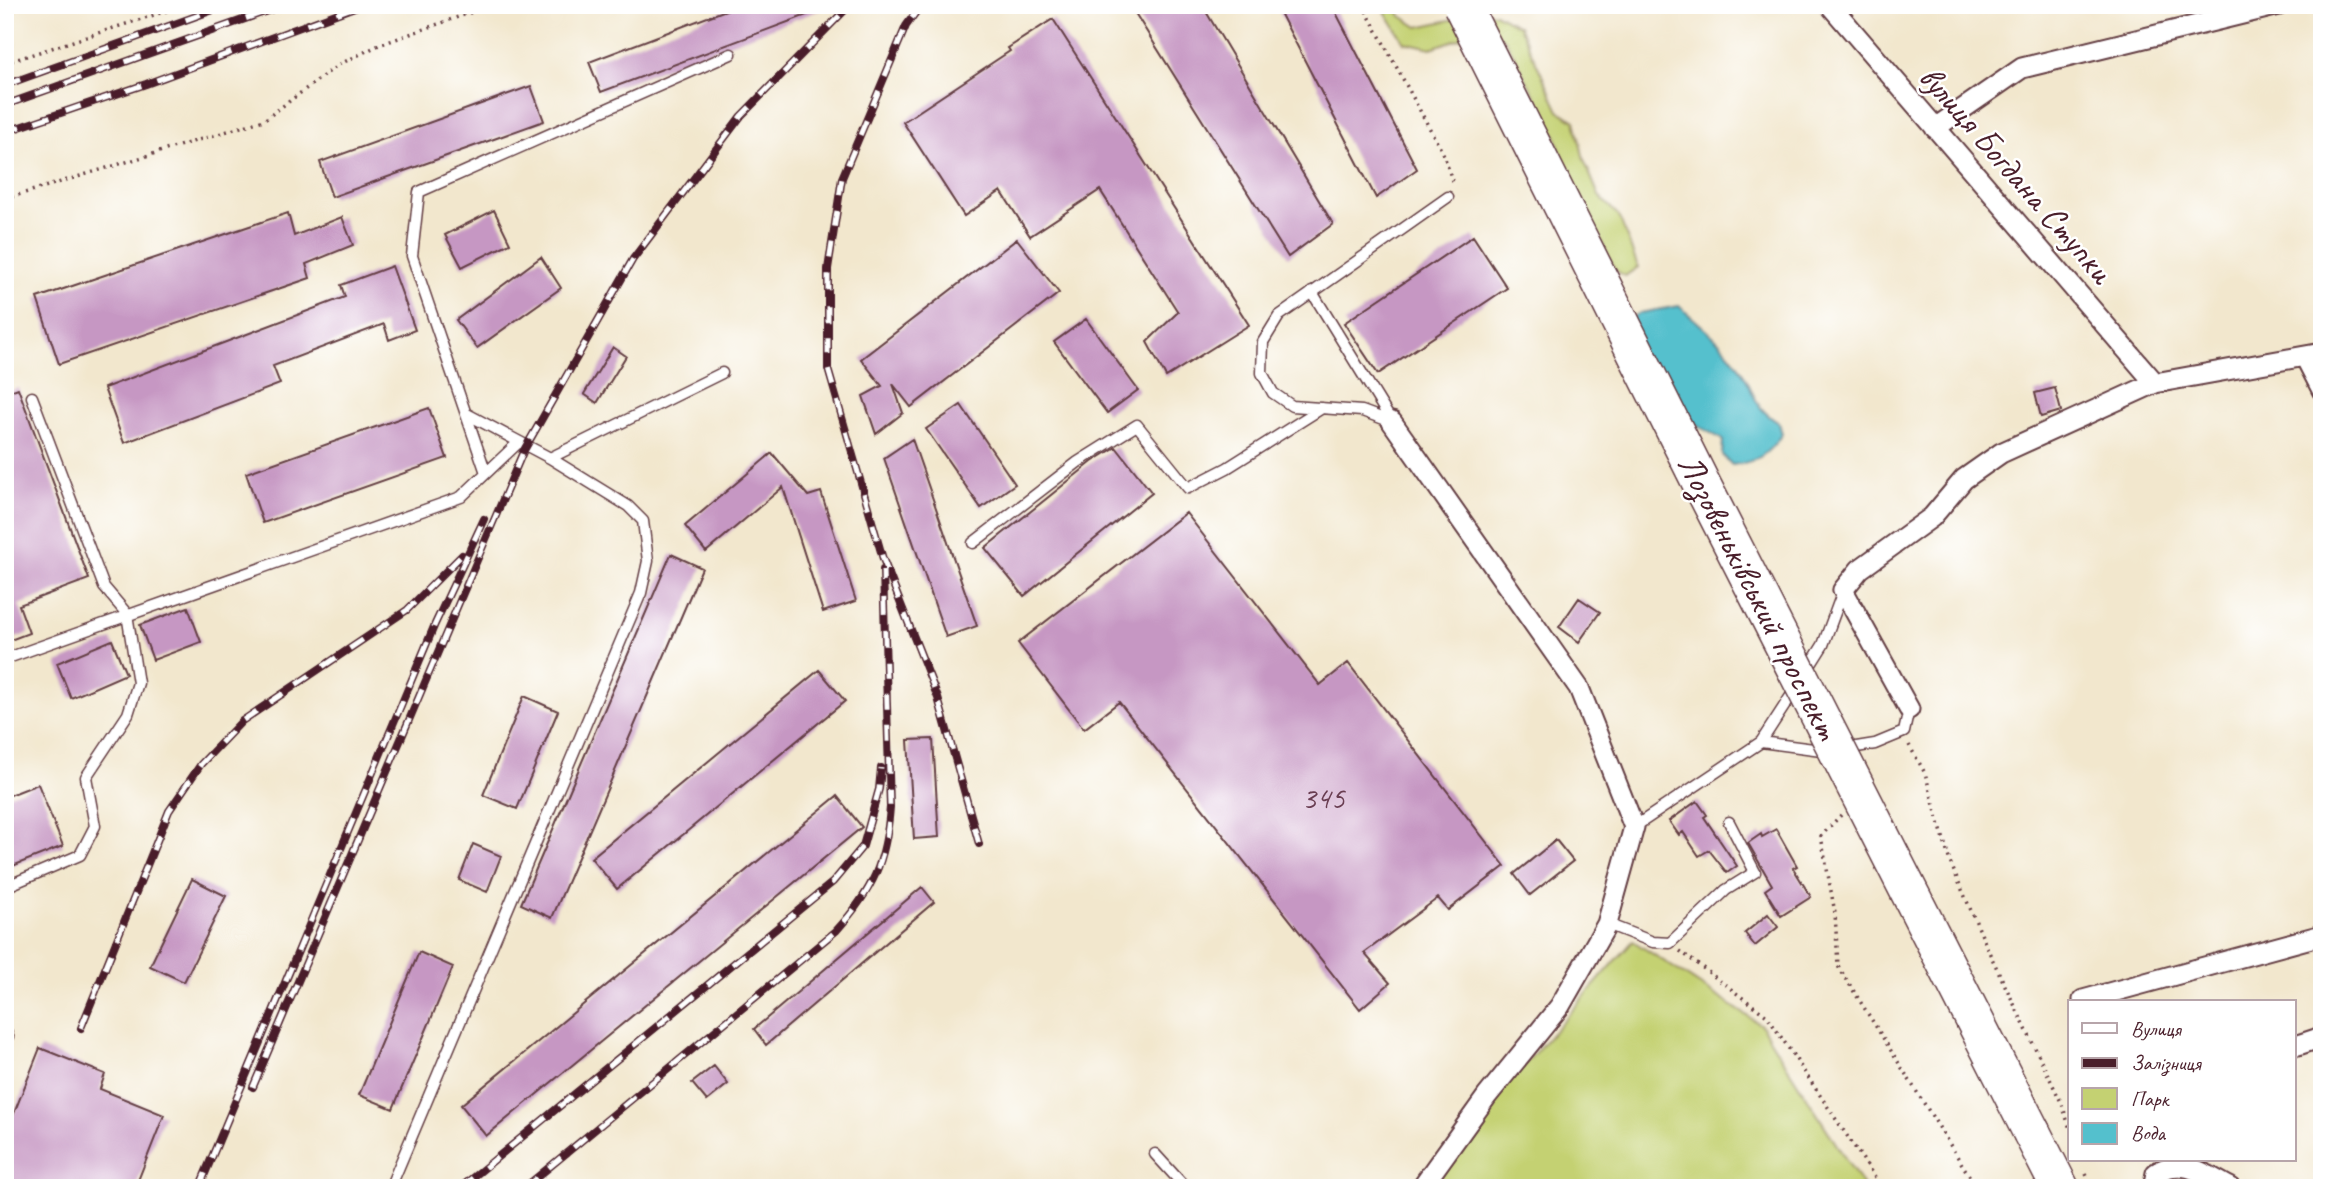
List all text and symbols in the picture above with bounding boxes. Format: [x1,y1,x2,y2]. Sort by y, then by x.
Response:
street label: вулиця Богдана Ступки [1909,56,2125,294]
street label: Лозовеньківський проспект [1668,447,1851,748]
house number: 345 [1301,777,1346,818]
legend [2068,1000,2296,1162]
text: Вулиця [2131,1016,2182,1042]
text: Залізниця [2131,1050,2202,1077]
text: Парк [2131,1086,2171,1112]
text: Вода [2131,1120,2167,1146]

